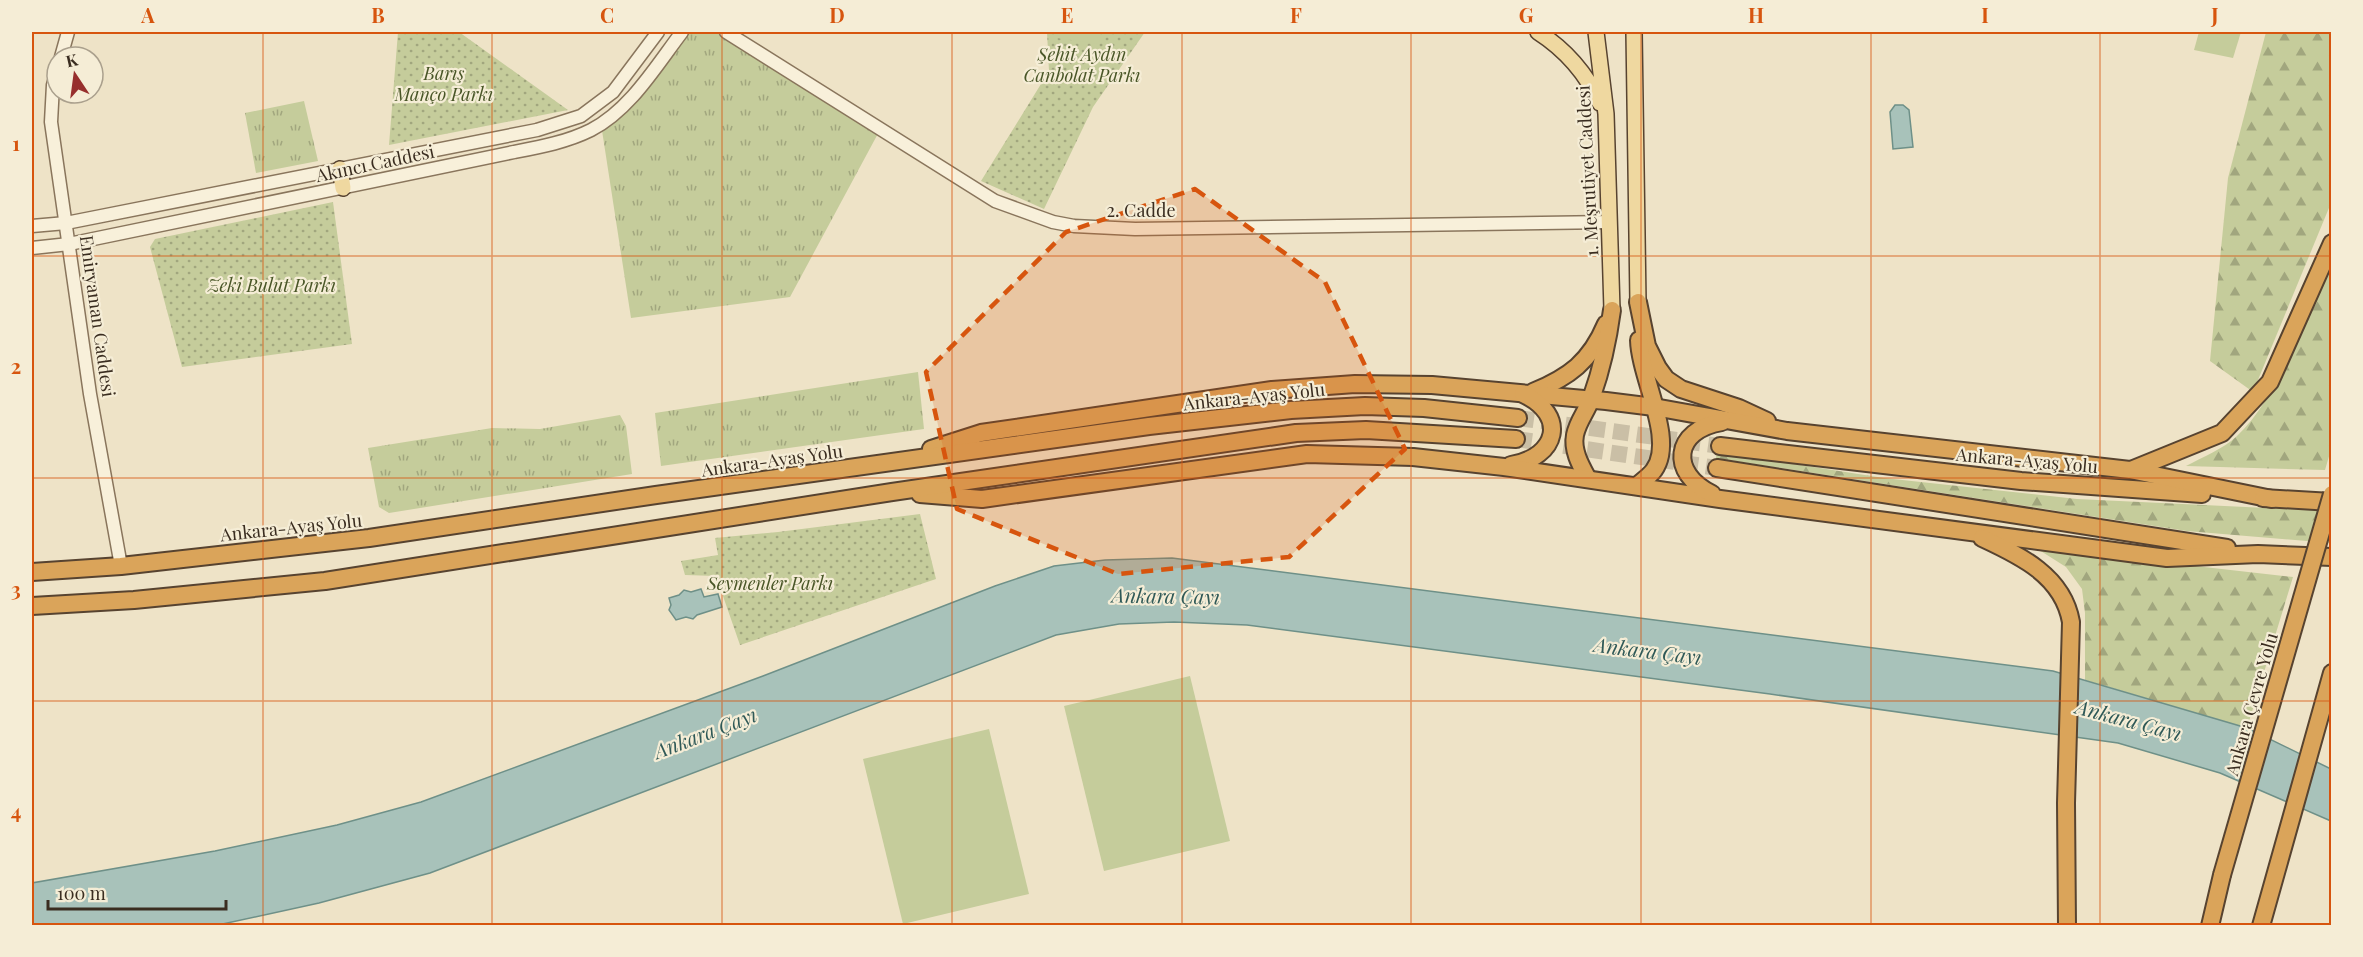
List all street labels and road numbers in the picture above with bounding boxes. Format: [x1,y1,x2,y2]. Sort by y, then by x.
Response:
street label: 1. Meşrutiyet Caddesi [1571,85,1603,257]
street label: Akıncı Caddesi [313,139,436,187]
street label: 2. Cadde [1106,198,1176,222]
street label: Emiryaman Caddesi [75,234,121,398]
street label: Ankara-Ayaş Yolu [1181,377,1327,415]
street label: Ankara-Ayaş Yolu [699,438,845,482]
street label: Ankara-Ayaş Yolu [1954,442,2100,478]
street label: Ankara-Ayaş Yolu [218,508,364,546]
street label: Ankara Çevre Yolu [2219,629,2283,779]

